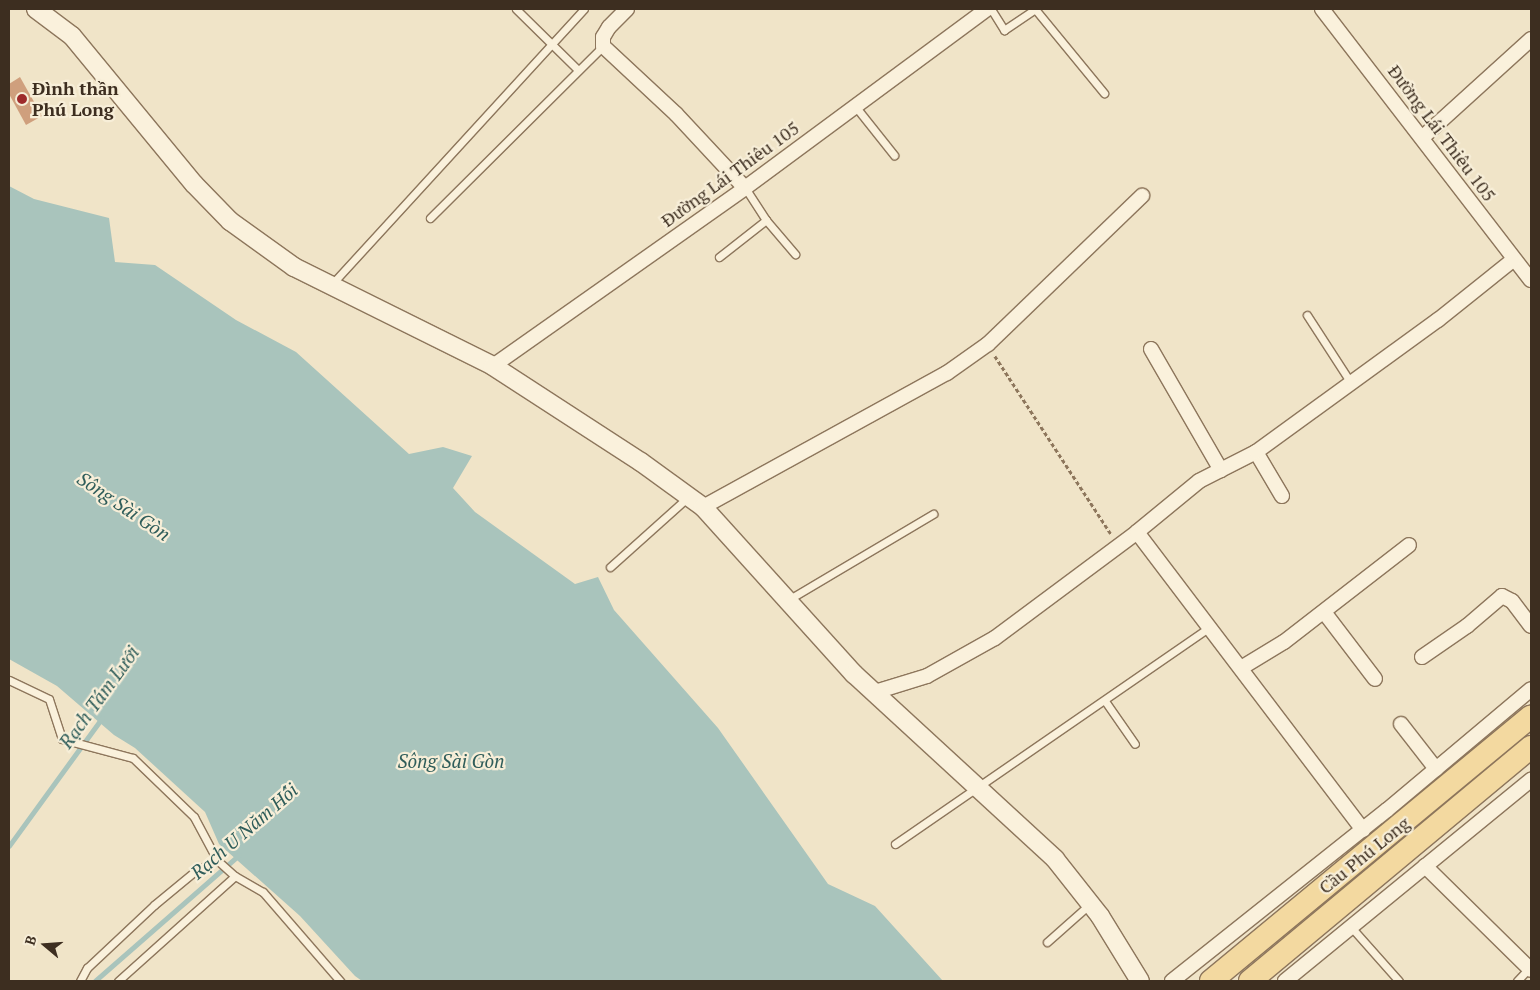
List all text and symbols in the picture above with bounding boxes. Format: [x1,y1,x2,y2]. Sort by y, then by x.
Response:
street label: Đường Lái Thiêu 105 [1384,61,1500,205]
place label: Đình thần Phú Long [32,78,119,120]
marker: Đình thần Phú Long [16,93,28,105]
street label: Đường Lái Thiêu 105 [657,117,803,231]
water label: Sông Sài Gòn [73,467,175,545]
water label: Rạch Tám Lưới [54,641,144,753]
water label: Sông Sài Gòn [397,750,505,772]
water label: Rạch U Năm Hối [186,778,302,884]
street label: Cầu Phú Long [1314,812,1414,898]
north arrow [20,920,70,970]
text: B [20,933,41,947]

